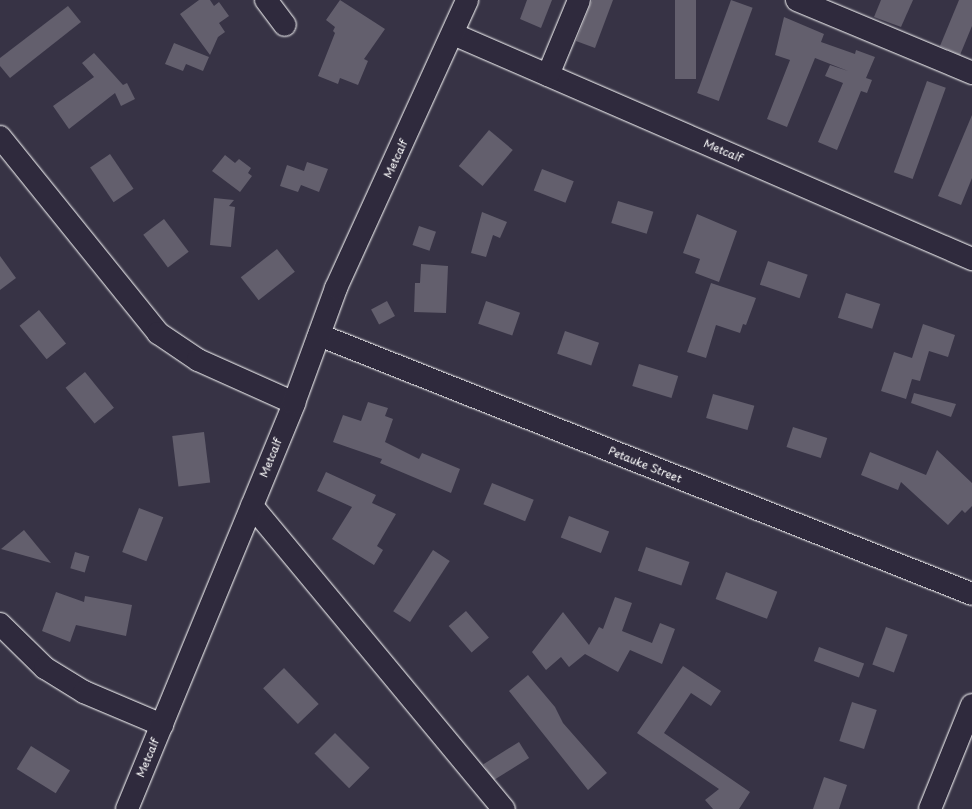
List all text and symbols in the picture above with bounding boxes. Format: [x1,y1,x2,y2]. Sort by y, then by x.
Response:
street label: Metcalf [702,137,744,165]
street label: Metcalf [381,138,411,180]
street label: Metcalf [257,437,285,479]
street label: Petauke Street [606,444,684,486]
street label: Metcalf [134,737,162,779]

